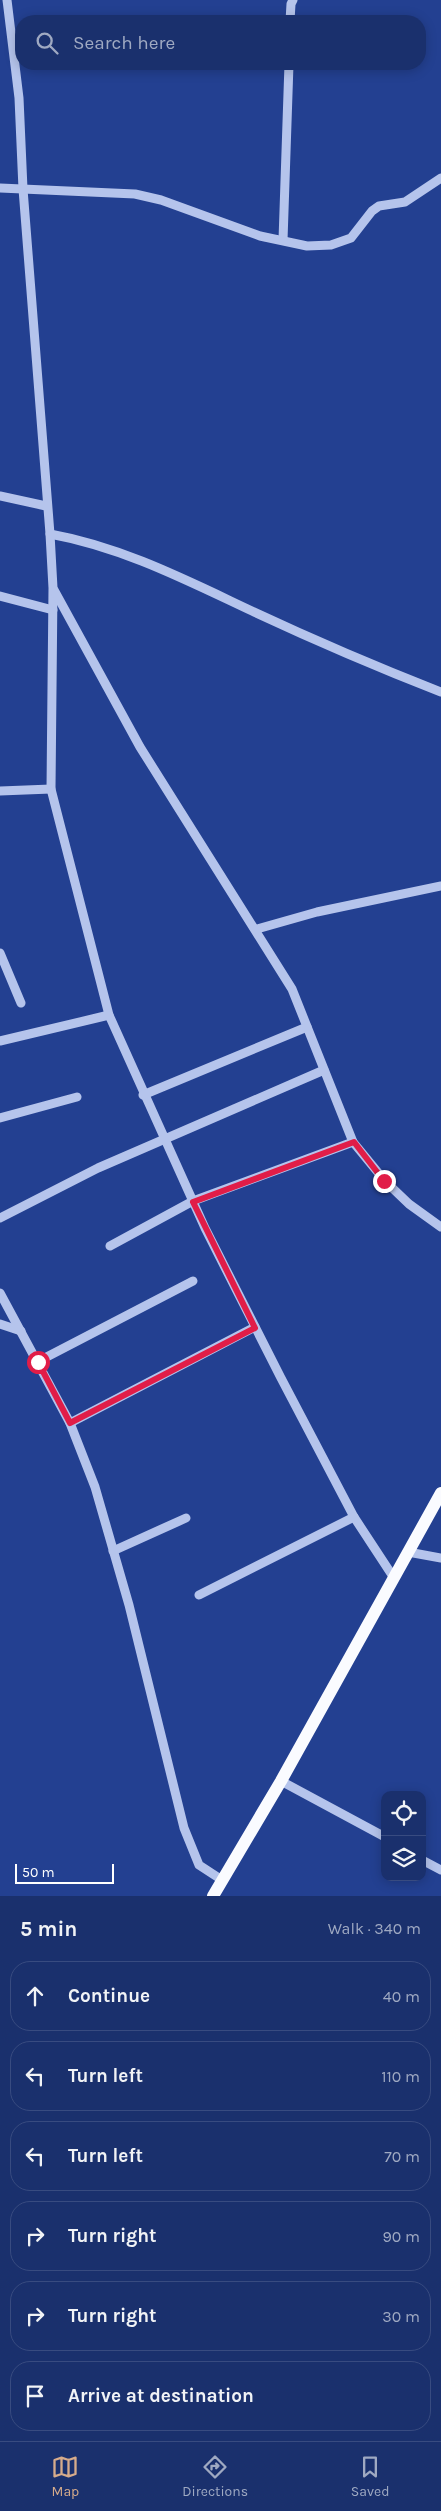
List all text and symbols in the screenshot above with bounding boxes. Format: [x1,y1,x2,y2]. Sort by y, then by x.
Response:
search box [15,15,426,70]
icon: search [33,29,61,57]
text: Search here [73,32,175,54]
route end [373,1170,396,1193]
route start [27,1351,50,1374]
map controls [381,1791,426,1881]
button: locate [381,1791,426,1836]
button: layers [381,1836,426,1881]
scale bar [15,1861,114,1884]
text: 50 m [22,1864,55,1881]
text: 5 min [20,1917,77,1941]
text: Walk · 340 m [328,1919,421,1938]
icon: ahead [21,1982,49,2010]
text: Continue [68,1985,150,2007]
text: 40 m [383,1987,420,2006]
icon: left [21,2062,49,2090]
text: Turn left [68,2065,143,2087]
text: 110 m [381,2067,420,2086]
icon: left [21,2142,49,2170]
text: Turn left [68,2145,143,2167]
text: 70 m [384,2147,420,2166]
icon: right [21,2222,49,2250]
text: Turn right [68,2225,157,2247]
text: 90 m [382,2227,420,2246]
icon: right [21,2302,49,2330]
text: Turn right [68,2305,157,2327]
text: 30 m [382,2307,420,2326]
icon: arrive [21,2382,49,2410]
text: Arrive at destination [68,2385,254,2407]
tab: Map [51,2453,79,2500]
tab: Directions [182,2453,248,2500]
tab: Saved [351,2453,390,2500]

